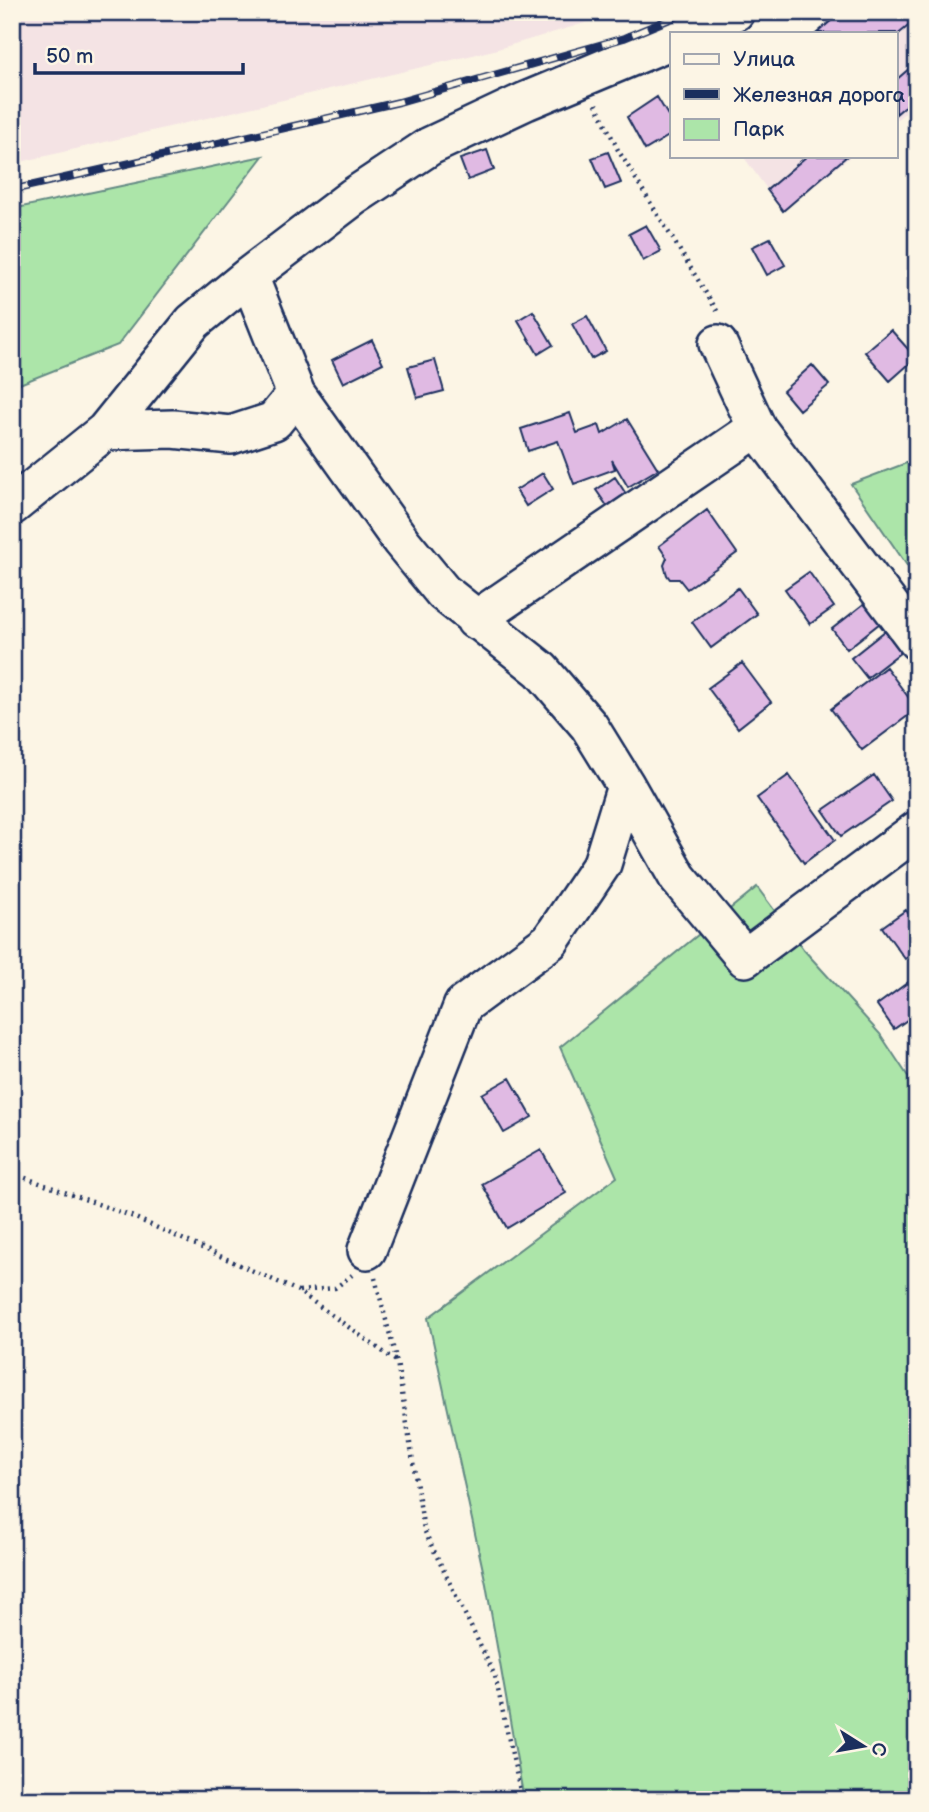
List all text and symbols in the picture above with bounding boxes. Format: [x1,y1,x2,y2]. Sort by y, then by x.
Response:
scale bar [35,32,243,76]
legend [670,32,898,158]
text: 50 m [46,44,93,69]
text: Улица [733,47,796,72]
text: Железная дорога [733,83,906,108]
text: Парк [733,117,784,142]
north arrow [828,1710,898,1780]
text: С [866,1740,891,1758]

